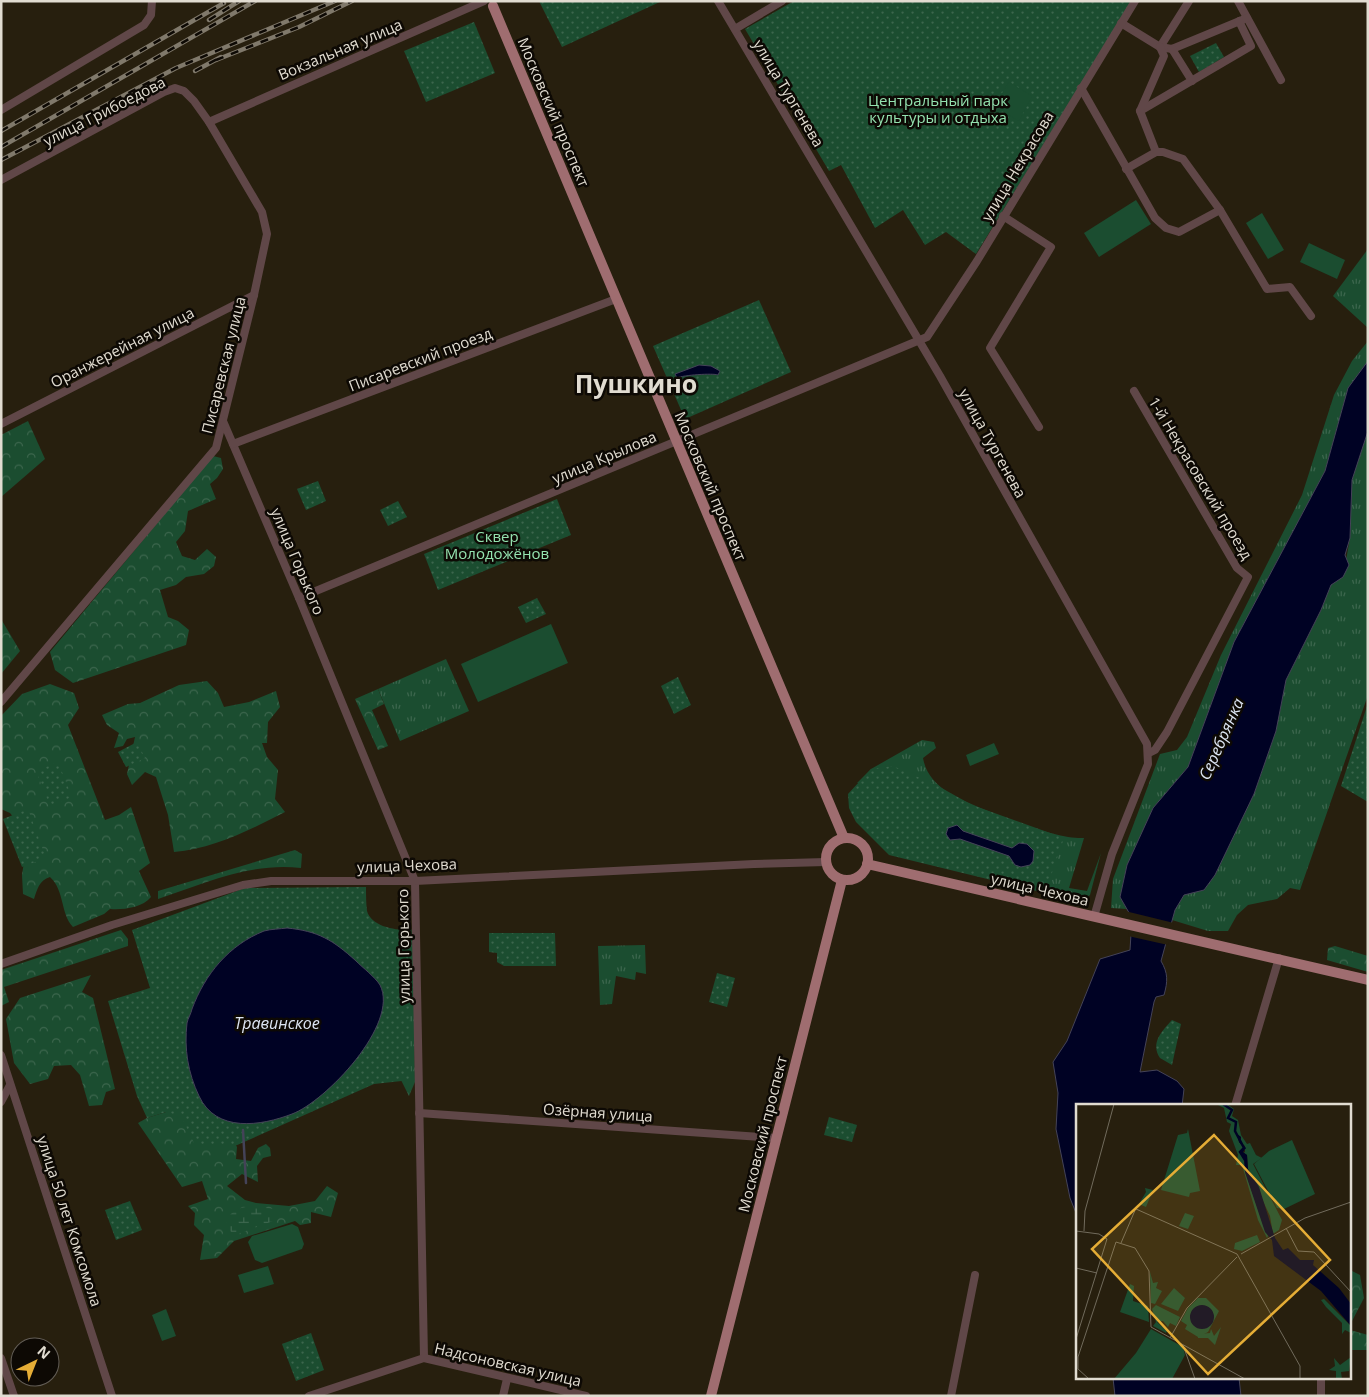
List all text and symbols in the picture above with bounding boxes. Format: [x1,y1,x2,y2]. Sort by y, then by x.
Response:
street label: Вокзальная улица [275,14,405,84]
street label: Московский проспект [513,34,595,190]
street label: улица Тургенева [749,36,829,150]
street label: улица Грибоедова [39,72,169,150]
park label: Центральный парк культуры и отдыха [868,90,1008,127]
street label: улица Некрасова [976,107,1058,225]
street label: Писаревская улица [196,294,250,436]
street label: Оранжерейная улица [47,302,197,392]
street label: Писаревский проезд [346,322,495,396]
district label: Пушкино [575,366,697,400]
street label: улица Тургенева [955,385,1031,501]
street label: 1-й Некрасовский проезд [1145,393,1258,563]
street label: Московский проспект [670,408,752,564]
street label: улица Крылова [549,426,659,488]
street label: улица Горького [266,504,330,618]
park label: Сквер Молодожёнов [445,526,549,563]
water label: Серебрянка [1193,695,1249,783]
street label: улица Чехова [357,853,457,877]
street label: улица Чехова [989,868,1091,910]
street label: улица Горького [392,889,414,1003]
water label: Травинское [234,1012,320,1034]
street label: Московский проспект [733,1054,791,1214]
street label: Озёрная улица [542,1098,654,1126]
inset map [1076,1104,1352,1380]
street label: улица 50 лет Комсомола [33,1133,107,1309]
north arrow [10,1337,60,1387]
street label: Надсоновская улица [433,1337,583,1391]
text: N [34,1341,55,1363]

